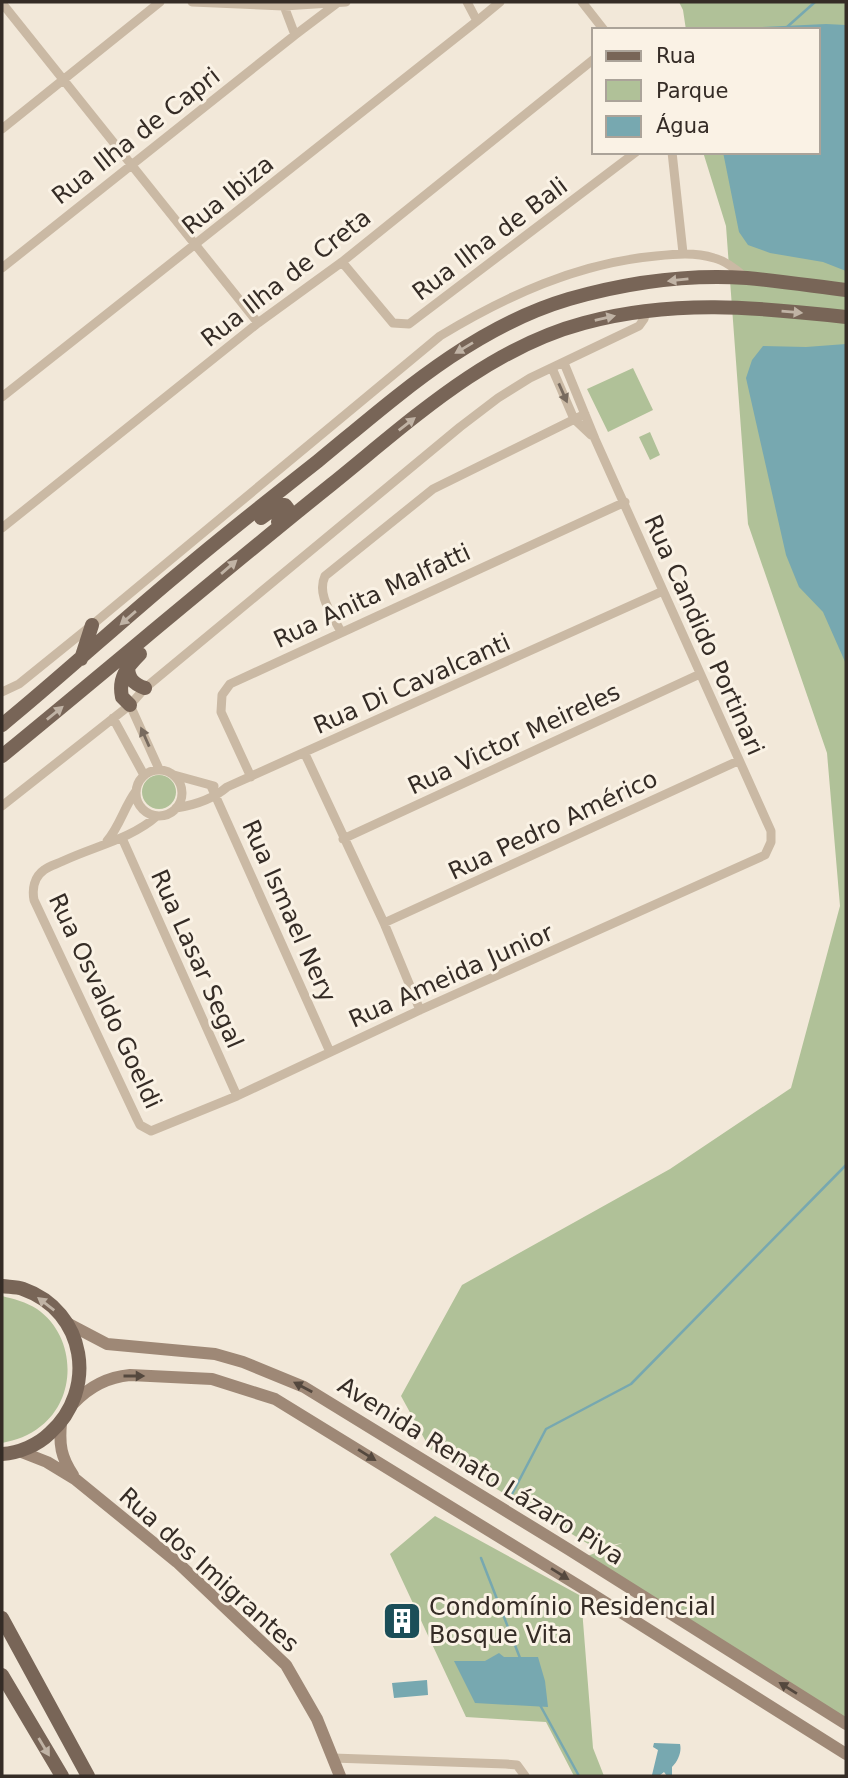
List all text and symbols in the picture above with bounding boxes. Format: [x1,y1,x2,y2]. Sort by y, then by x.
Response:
legend [592,28,820,154]
text: Rua [656,44,696,68]
street label: Rua Ilha de Capri [46,62,226,210]
text: Parque [656,79,728,103]
text: Água [656,113,710,138]
street label: Rua Ibiza [177,150,279,240]
street label: Rua Ilha de Bali [407,172,573,306]
street label: Rua Ilha de Creta [196,203,376,353]
one-way arrow [667,275,689,286]
one-way arrow [781,306,803,317]
one-way arrow [594,312,616,323]
one-way arrow [454,342,473,354]
one-way arrow [558,383,569,404]
one-way arrow [397,417,415,432]
street label: Rua Candido Portinari [638,511,770,759]
street label: Rua Anita Malfatti [269,538,475,654]
one-way arrow [221,560,238,575]
one-way arrow [120,610,137,625]
street label: Rua Di Cavalcanti [309,628,515,740]
street label: Rua Victor Meireles [404,678,624,800]
one-way arrow [45,705,63,720]
one-way arrow [139,727,151,747]
street label: Rua Pedro Américo [444,764,662,886]
street label: Rua Ismael Nery [236,815,342,1007]
street label: Rua Lasar Segal [145,865,249,1053]
street label: Rua Osvaldo Goeldi [43,889,167,1113]
street label: Rua Ameida Junior [345,918,558,1034]
one-way arrow [37,1297,56,1311]
one-way arrow [123,1370,145,1382]
street label: Avenida Renato Lázaro Piva [333,1371,629,1571]
one-way arrow [293,1382,313,1394]
one-way arrow [357,1448,376,1461]
street label: Rua dos Imigrantes [113,1482,305,1658]
one-way arrow [551,1567,570,1580]
place label: Condomínio Residencial Bosque Vita [429,1593,716,1649]
building icon: Condomínio Residencial Bosque Vita [381,1600,423,1642]
one-way arrow [779,1681,798,1694]
one-way arrow [38,1737,50,1756]

